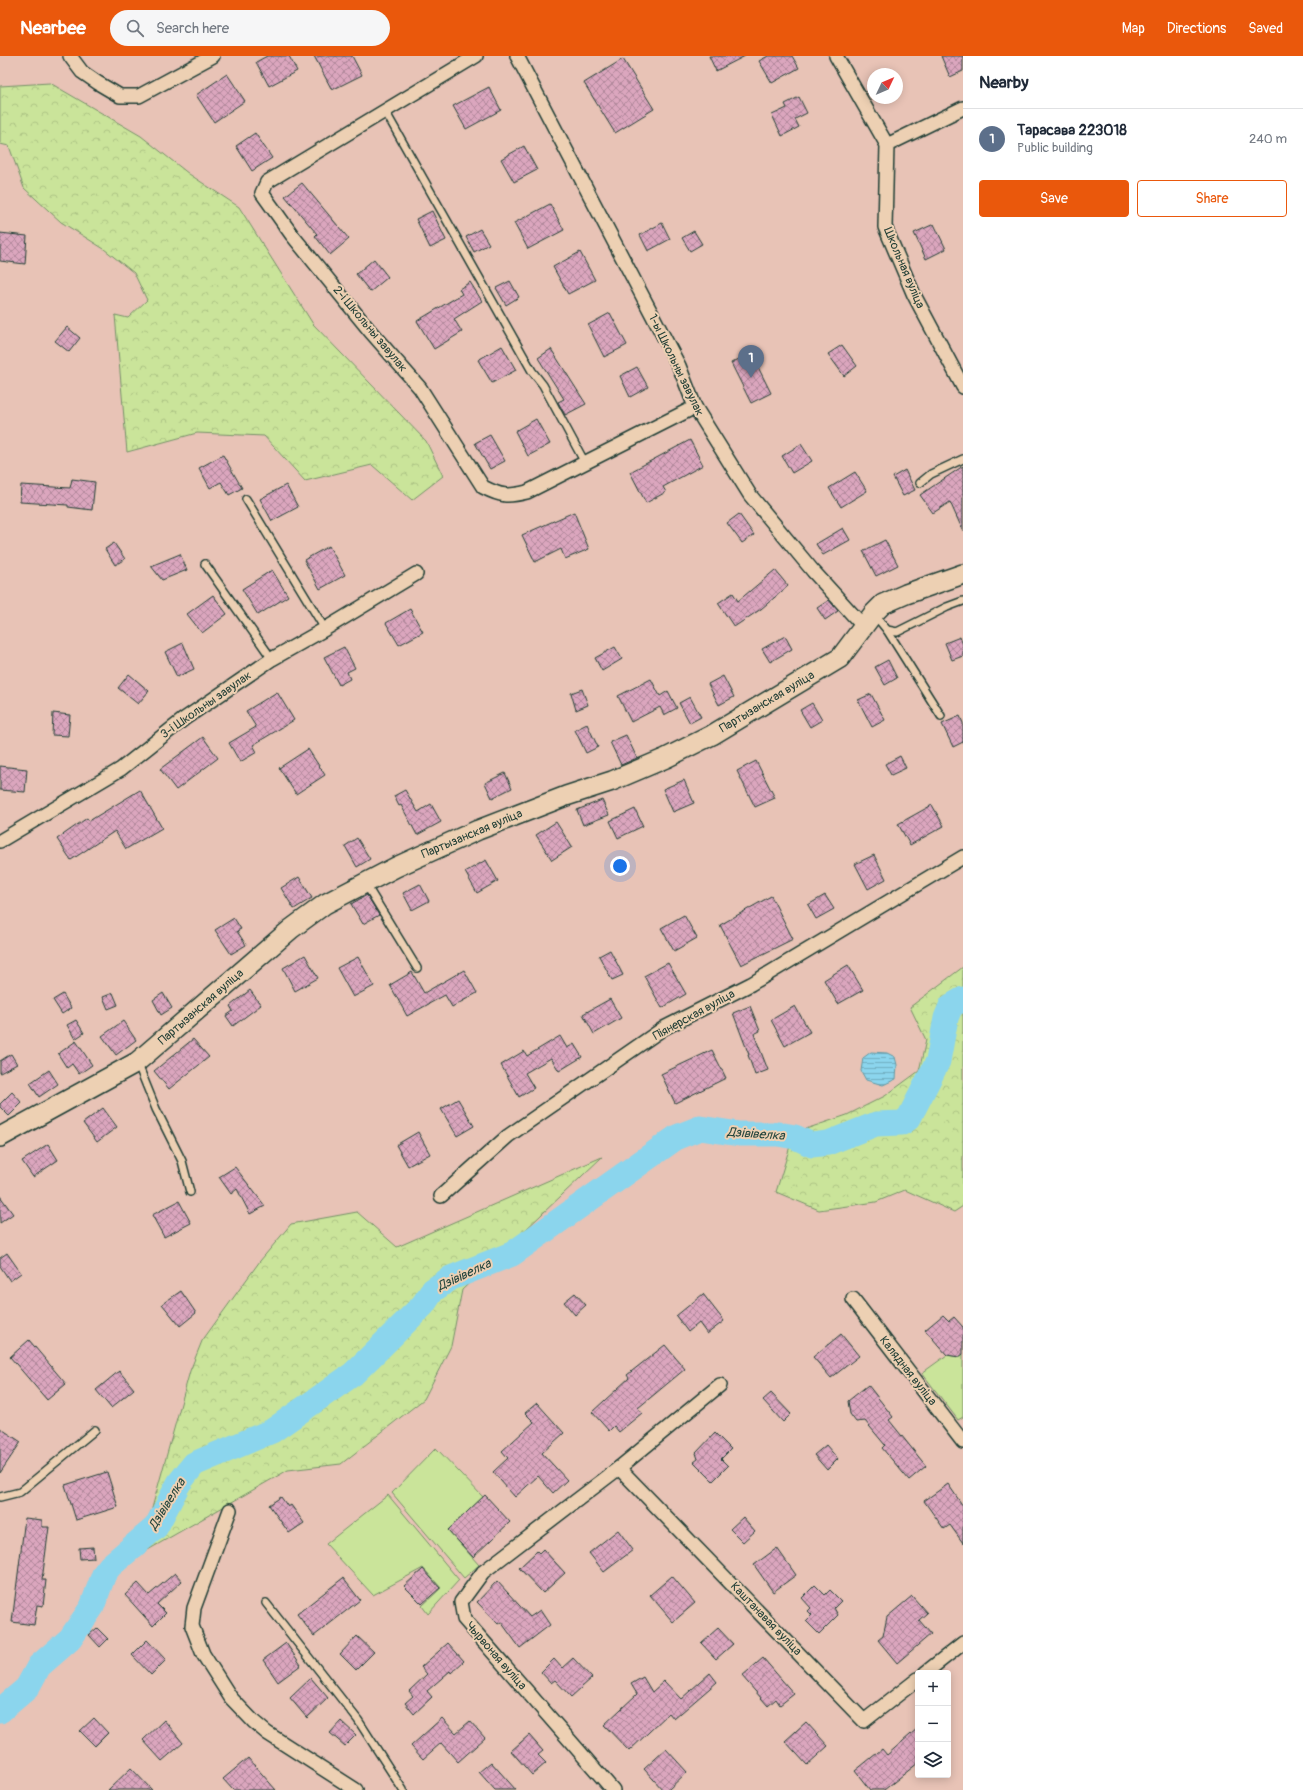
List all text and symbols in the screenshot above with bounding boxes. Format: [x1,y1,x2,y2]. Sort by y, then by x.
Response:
search box [110,10,390,46]
text: Nearbee [20,16,86,40]
icon: search [124,17,146,39]
text: Search here [156,19,229,38]
text: Map [1122,20,1145,37]
text: Directions [1167,20,1226,37]
text: Saved [1248,20,1283,37]
north arrow [867,68,903,104]
text: Nearby [979,72,1028,93]
text: Тарасава 223018 [1017,121,1127,140]
text: 1 [989,131,995,147]
text: 240 m [1249,131,1287,147]
text: Public building [1017,140,1093,156]
button: Save [979,180,1129,217]
button: Share [1137,180,1287,217]
street label: Школьная вуліца [880,225,928,311]
street label: 2-і Школьны завулак [330,283,410,375]
street label: 1-ы Школьны завулак [645,312,707,418]
pin: 1 [738,345,764,378]
street label: Партызанская вуліца [717,667,818,736]
street label: 3-і Школьны завулак [158,668,254,742]
street label: Партызанская вуліца [419,806,525,862]
your location [610,856,630,876]
street label: Партызанская вуліца [155,966,247,1048]
street label: Піянерская вуліца [650,986,738,1044]
water label: Дзівівелка [726,1124,786,1144]
water label: Дзівівелка [434,1255,494,1295]
street label: Калядная вуліца [876,1333,940,1409]
water label: Дзівівелка [144,1475,190,1533]
street label: Каштанавая вуліца [727,1579,805,1659]
street label: Чырвоная вуліца [462,1619,530,1693]
map controls [915,1670,951,1778]
button: + [915,1670,951,1706]
button: − [915,1706,951,1742]
button: layers [915,1742,951,1778]

